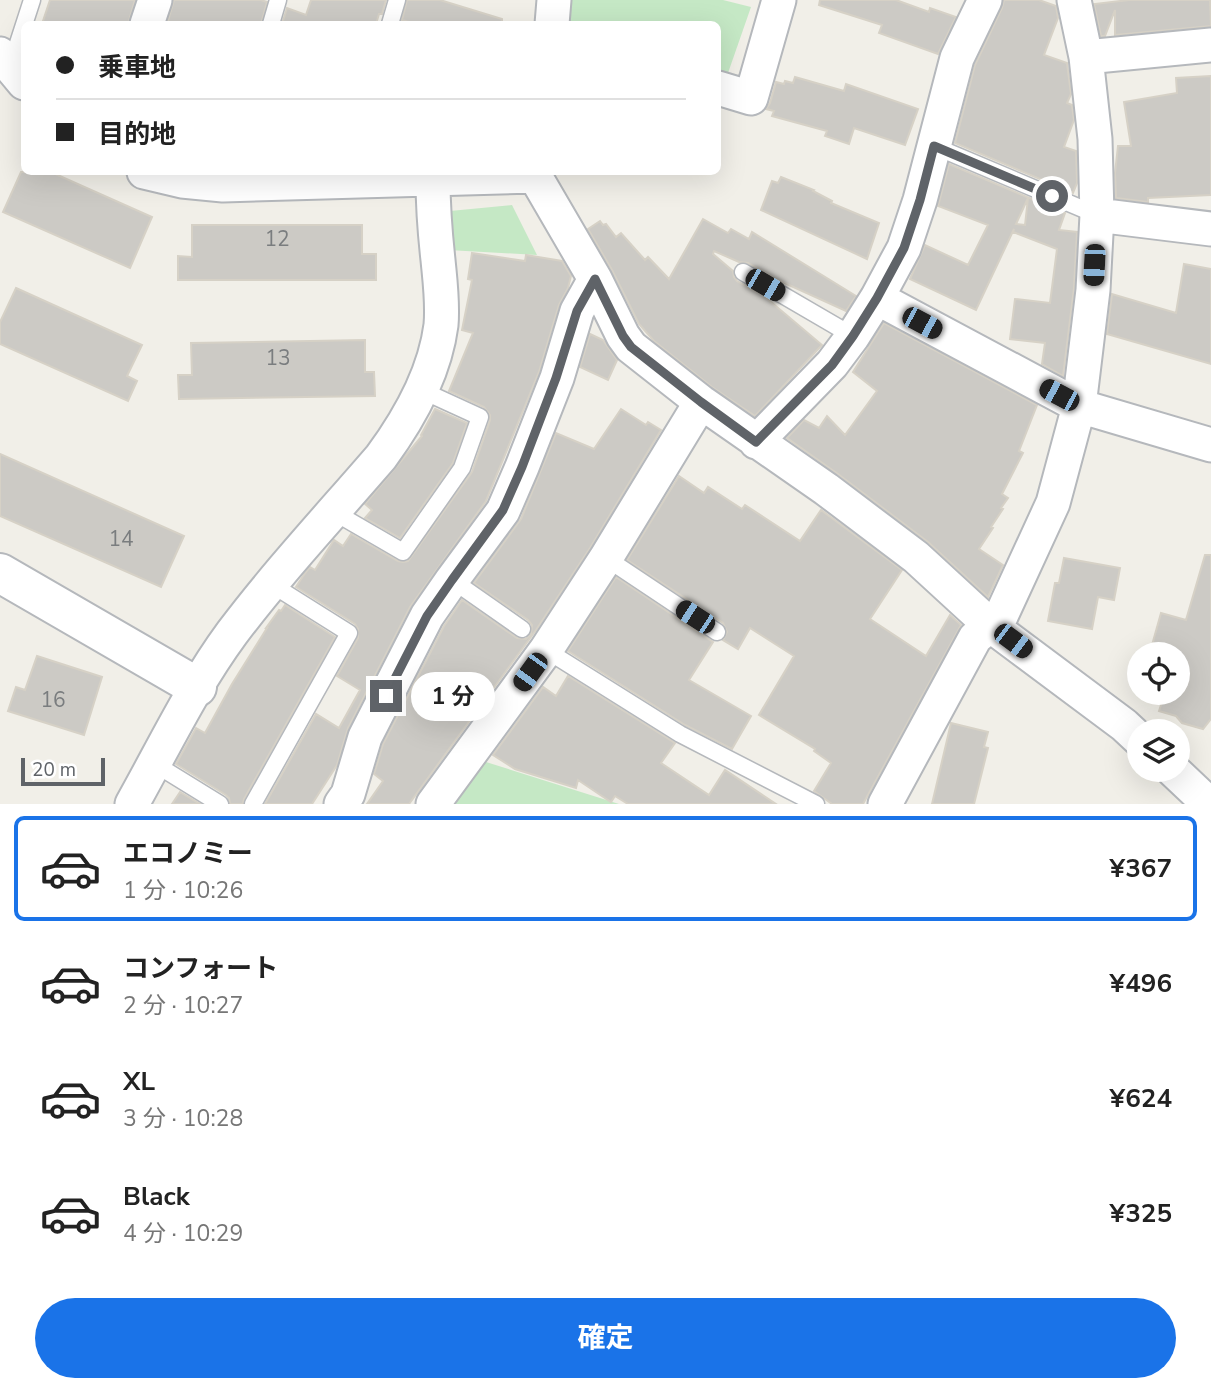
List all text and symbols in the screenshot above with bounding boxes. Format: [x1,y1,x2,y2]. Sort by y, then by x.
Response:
text: 乗車地 [98,50,176,85]
text: 目的地 [98,117,176,152]
route start [1036,180,1068,212]
house number: 12 [264,225,290,253]
car [1083,243,1106,287]
car [742,265,789,305]
car [899,304,946,342]
house number: 13 [265,344,291,372]
car [1036,376,1083,414]
house number: 14 [108,525,134,553]
car [672,597,719,637]
car [990,620,1037,662]
map controls [1127,642,1190,782]
button: locate [1127,642,1190,705]
car [510,649,551,695]
callout: 1 分 [410,672,494,720]
route end [370,680,402,712]
text: 1 分 [431,681,475,712]
house number: 16 [40,686,66,714]
button: layers [1127,719,1190,782]
scale bar [21,755,105,787]
text: 20 m [32,757,76,783]
text: エコノミー [123,836,253,871]
icon: car [39,837,102,900]
text: ¥367 [1110,851,1172,886]
text: 1 分 · 10:26 [123,875,243,906]
text: コンフォート [123,951,278,986]
icon: car [39,952,102,1015]
text: ¥496 [1110,966,1172,1001]
text: 2 分 · 10:27 [123,990,243,1021]
text: XL [123,1064,155,1099]
icon: car [39,1067,102,1130]
text: ¥624 [1110,1081,1172,1116]
text: 3 分 · 10:28 [123,1103,243,1134]
text: Black [123,1179,190,1214]
icon: car [39,1182,102,1245]
text: ¥325 [1110,1196,1172,1231]
text: 4 分 · 10:29 [123,1218,243,1249]
button: 確定 [35,1298,1176,1378]

